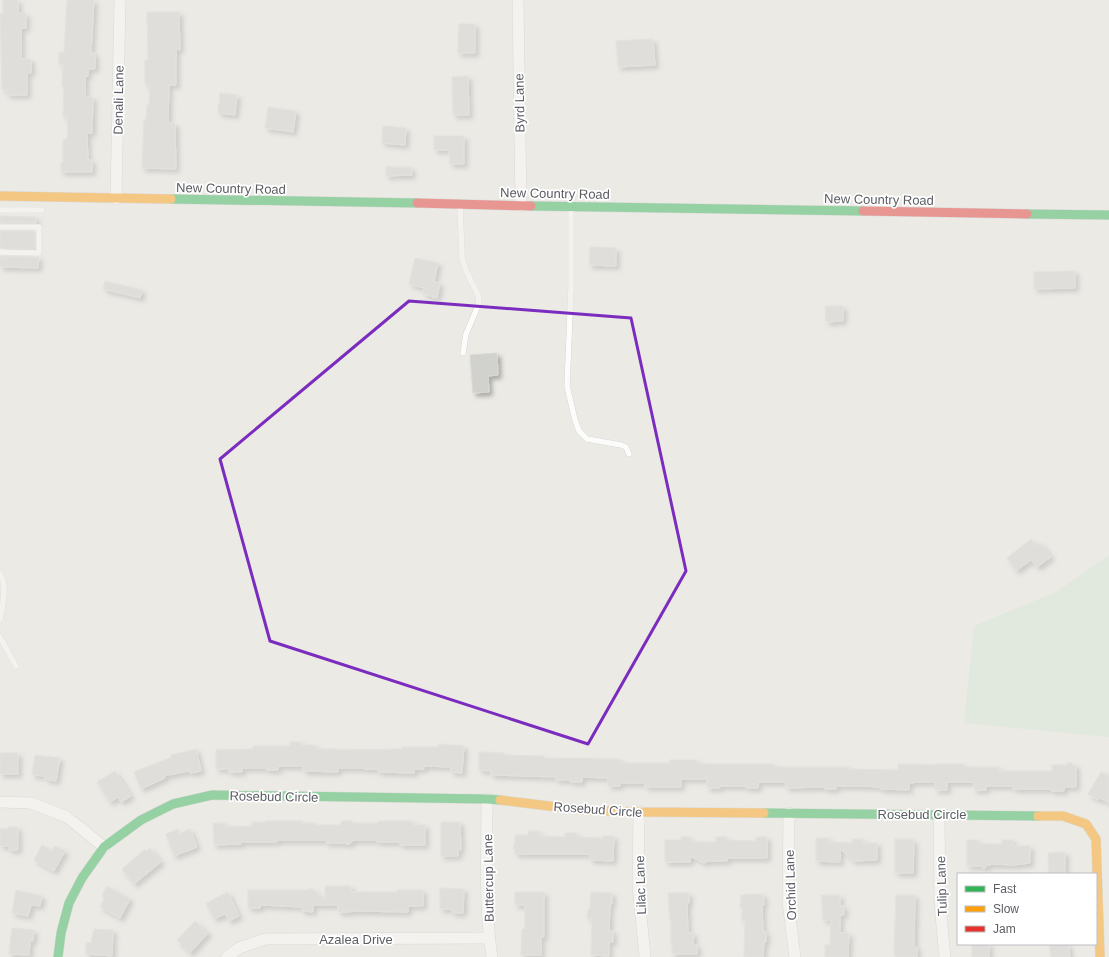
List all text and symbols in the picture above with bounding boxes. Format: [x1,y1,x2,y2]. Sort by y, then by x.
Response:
street label: Denali Lane [110,65,127,135]
street label: Byrd Lane [511,73,528,133]
street label: New Country Road [176,180,286,197]
street label: New Country Road [500,185,610,202]
street label: New Country Road [824,191,934,208]
street label: Rosebud Circle [229,788,319,805]
street label: Rosebud Circle [553,799,643,820]
street label: Rosebud Circle [878,807,966,822]
street label: Buttercup Lane [480,834,497,922]
street label: Orchid Lane [782,849,799,921]
street label: Lilac Lane [632,855,649,915]
street label: Tulip Lane [933,856,950,916]
legend [957,873,1097,945]
text: Fast [993,882,1017,896]
text: Slow [993,902,1019,916]
text: Jam [993,922,1016,936]
street label: Azalea Drive [319,932,393,947]

